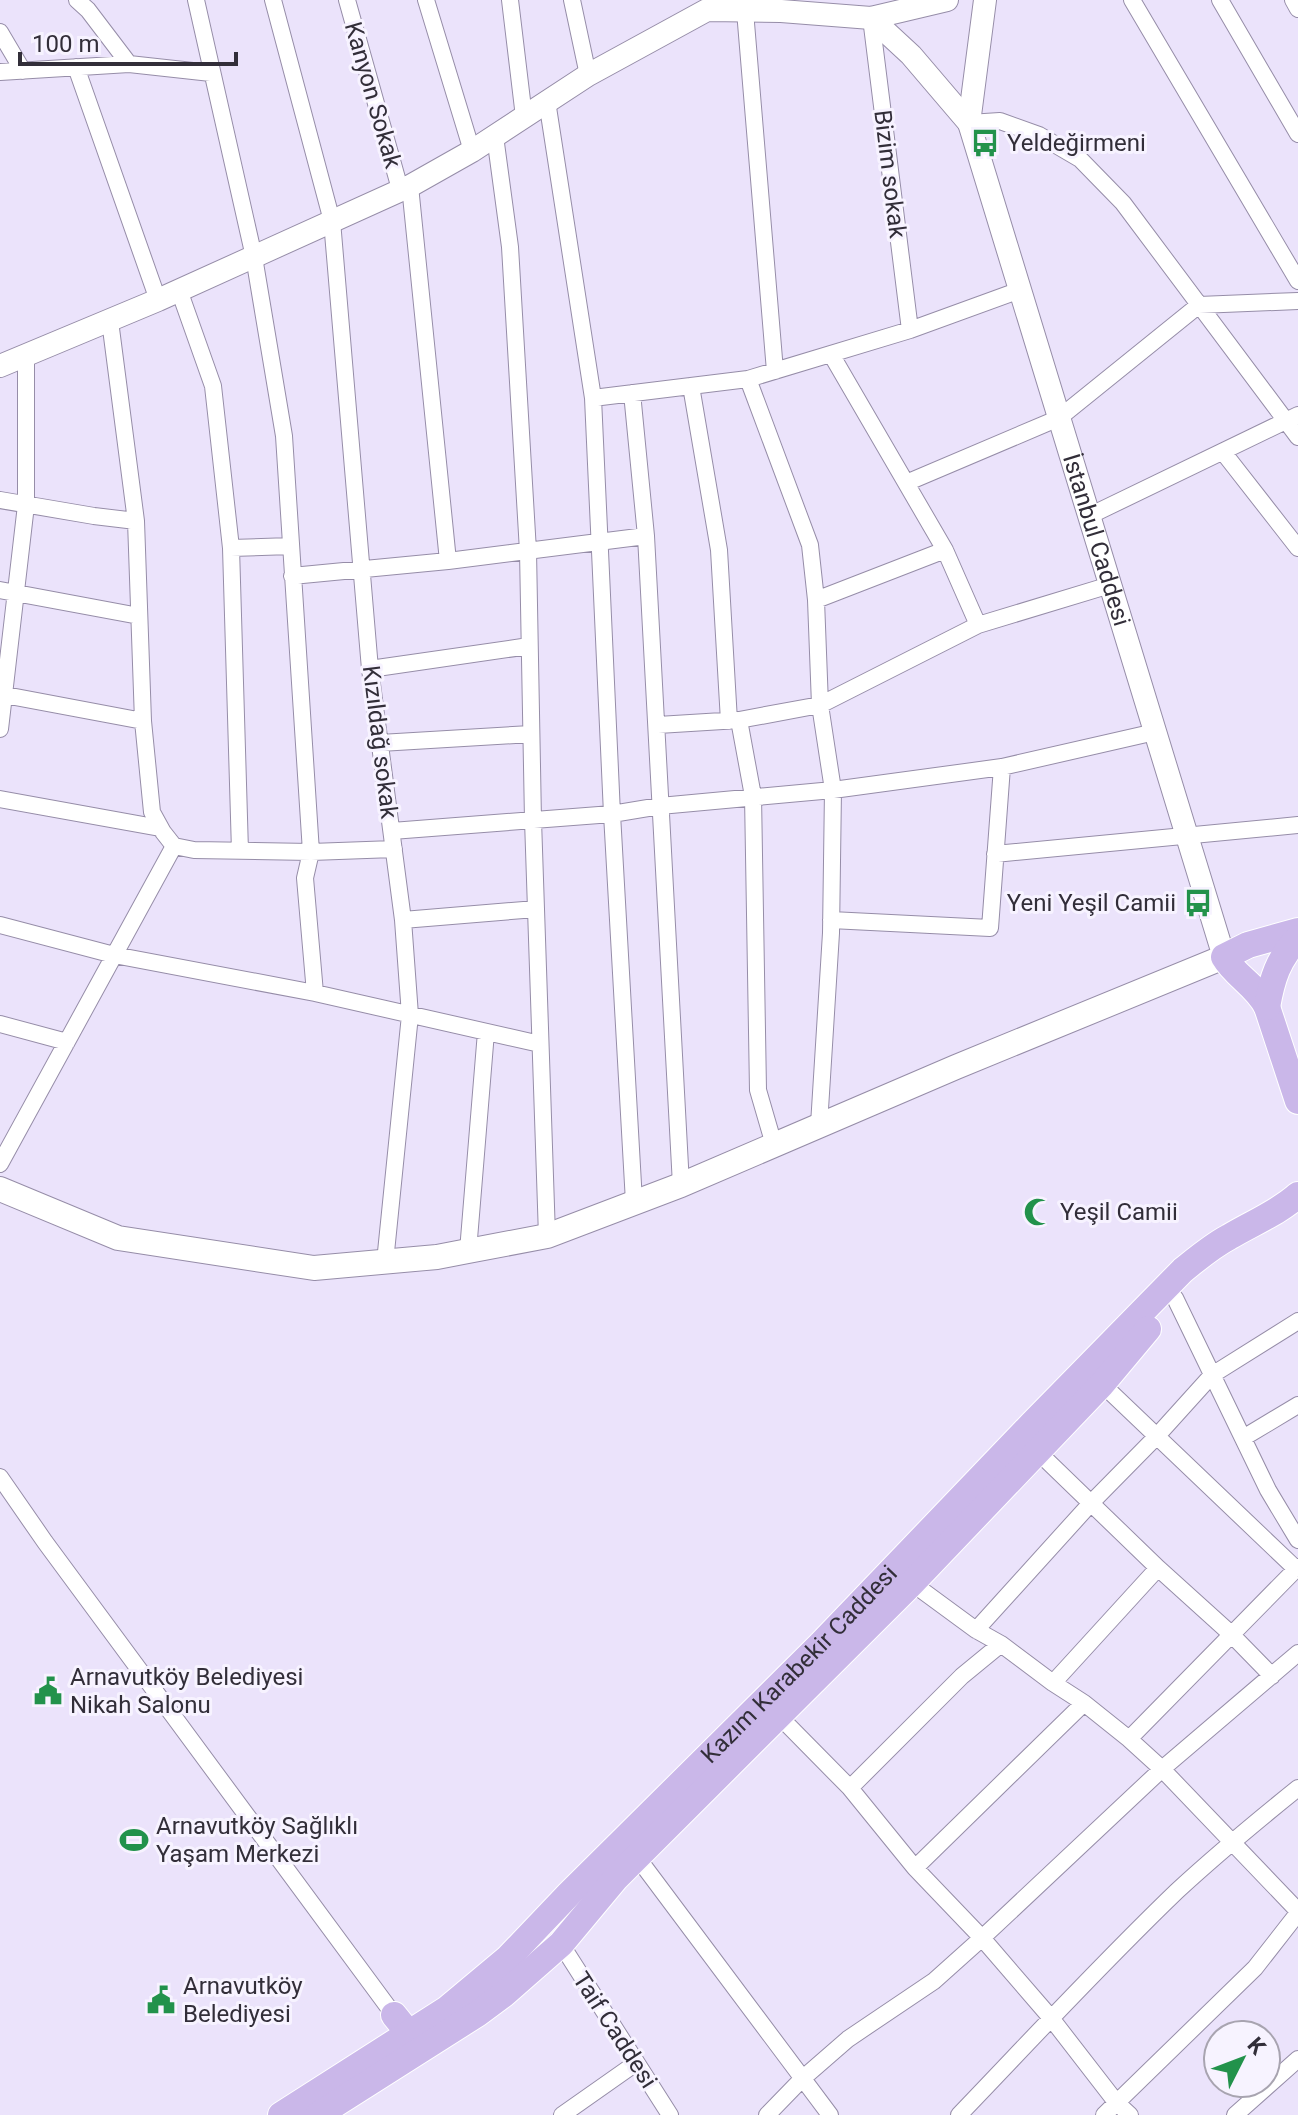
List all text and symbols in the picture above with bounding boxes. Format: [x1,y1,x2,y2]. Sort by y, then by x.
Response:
scale bar [20,16,236,66]
street label: Kanyon Sokak [339,19,407,172]
text: 100 m [32,30,99,58]
street label: Bizim sokak [868,108,912,241]
bus stop icon: Yeldeğirmeni [970,128,1000,158]
place label: Yeldeğirmeni [1007,129,1146,157]
street label: İstanbul Caddesi [1057,451,1136,629]
street label: Kızıldağ sokak [357,664,403,821]
bus stop icon: Yeni Yeşil Camii [1183,888,1213,918]
place label: Yeni Yeşil Camii [1007,889,1176,917]
mosque icon: Yeşil Camii [1023,1197,1053,1227]
place label: Yeşil Camii [1060,1198,1178,1226]
street label: Kazım Karabekir Caddesi [695,1560,903,1769]
place label: Arnavutköy Belediyesi Nikah Salonu [70,1663,303,1719]
public building icon: Arnavutköy Belediyesi Nikah Salonu [33,1676,63,1706]
place label: Arnavutköy Sağlıklı Yaşam Merkezi [156,1812,358,1868]
sports icon: Arnavutköy Sağlıklı Yaşam Merkezi [119,1825,149,1855]
street label: Taif Caddesi [567,1967,663,2093]
place label: Arnavutköy Belediyesi [183,1972,303,2028]
public building icon: Arnavutköy Belediyesi [146,1985,176,2015]
north arrow [1202,2019,1282,2099]
text: K [1243,2032,1271,2060]

